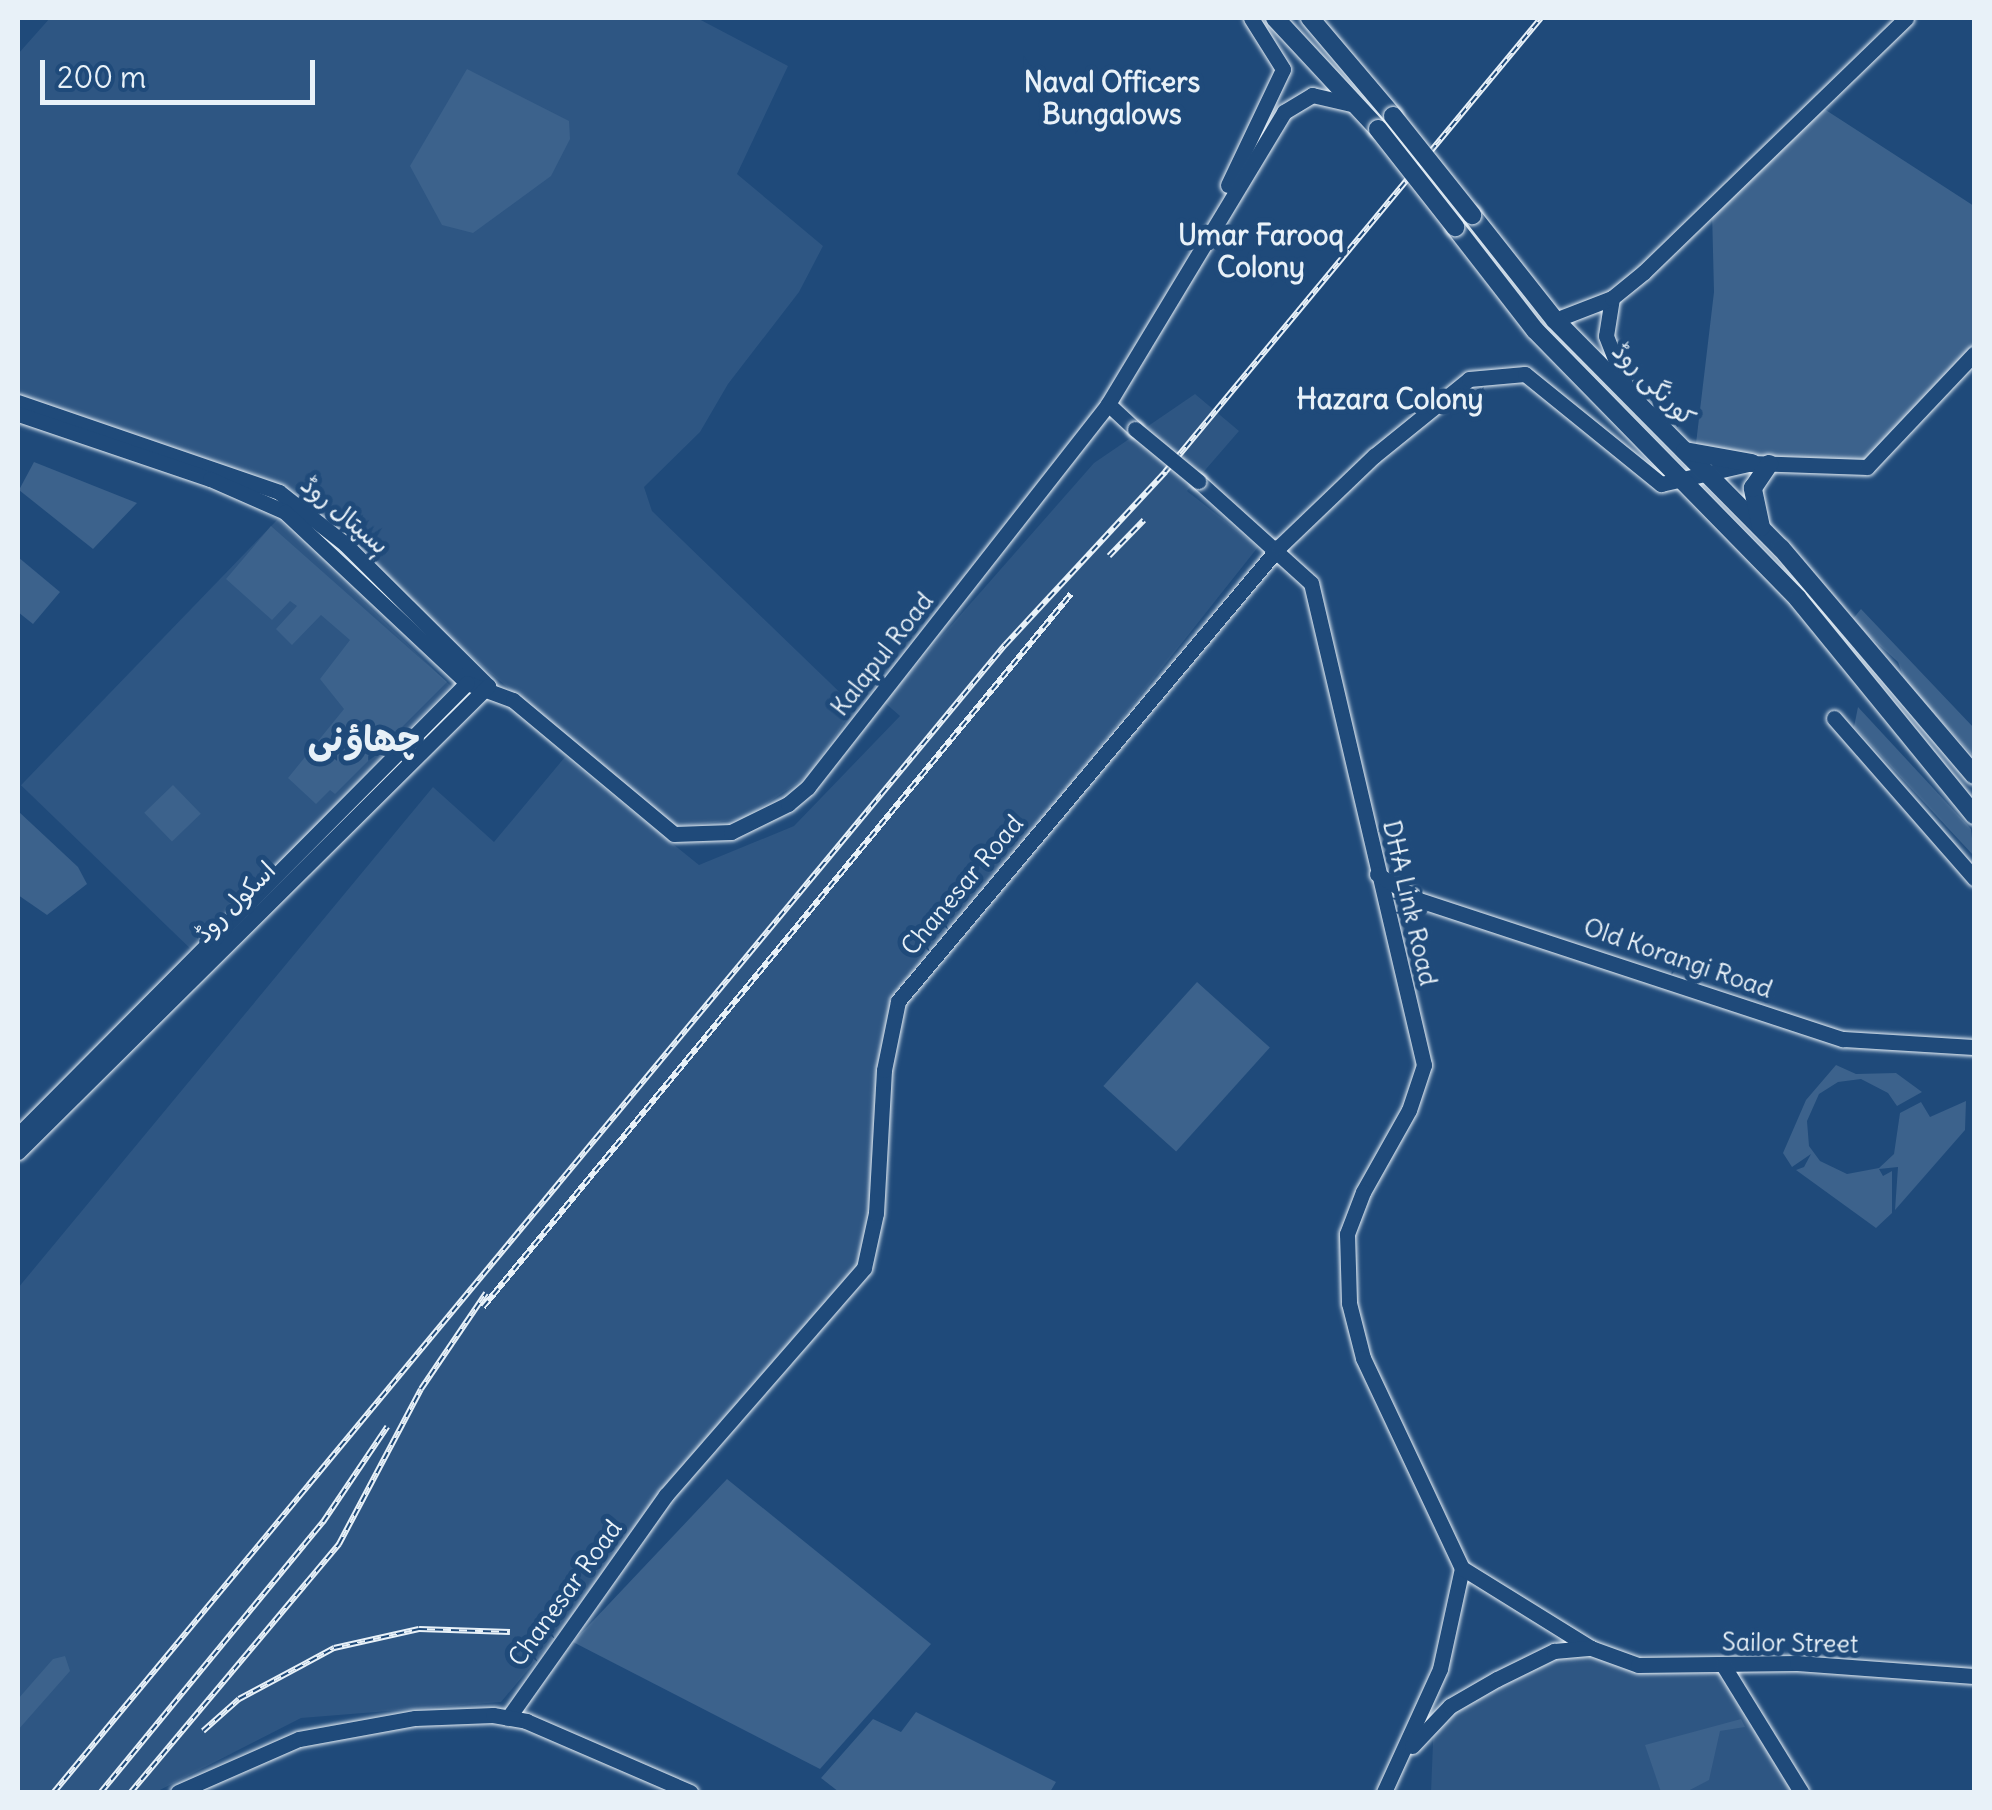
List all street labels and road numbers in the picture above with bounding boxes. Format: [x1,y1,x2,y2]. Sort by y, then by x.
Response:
street label: کورنگی روڈ [1606,336,1702,432]
street label: ہسپتال روڈ [295,470,395,560]
street label: Kalapul Road [824,586,940,722]
street label: Chanesar Road [895,809,1029,961]
street label: DHA Link Road [1376,817,1444,989]
street label: اسکول روڈ [188,855,282,949]
street label: Old Korangi Road [1580,912,1776,1004]
street label: Chanesar Road [502,1514,628,1672]
street label: Sailor Street [1722,1627,1858,1659]

